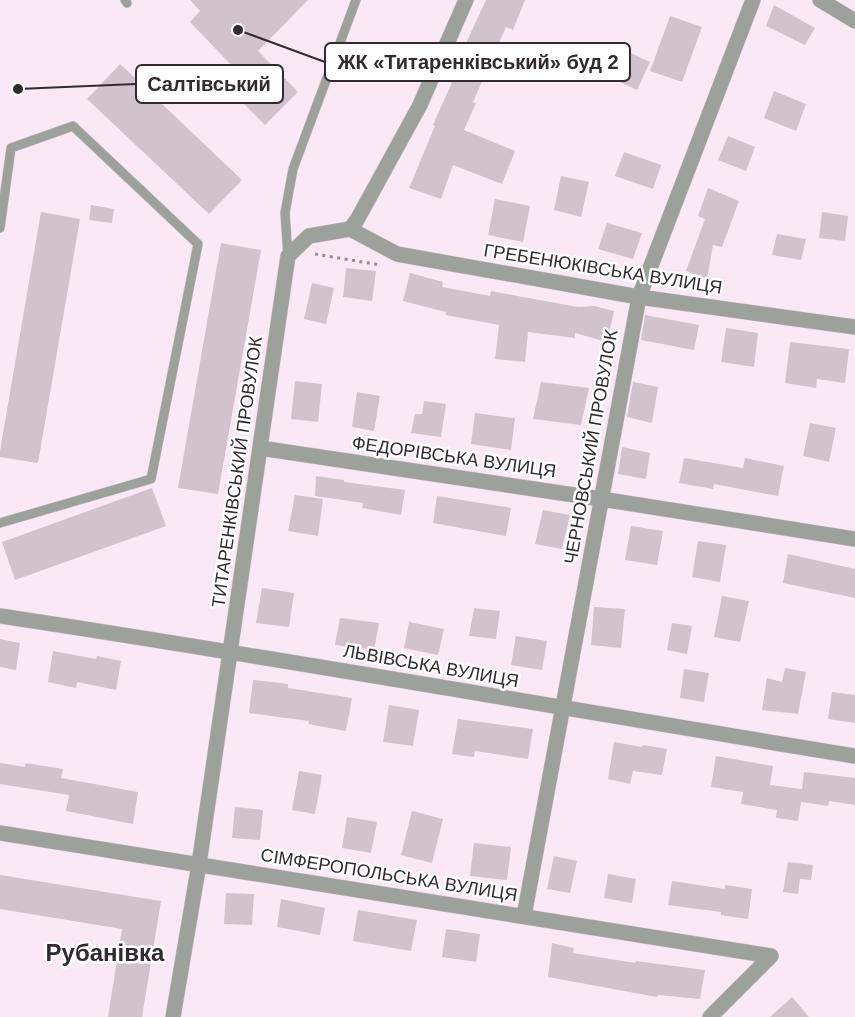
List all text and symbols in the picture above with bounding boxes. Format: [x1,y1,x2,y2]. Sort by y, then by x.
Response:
callout: ЖК «Титаренківський» буд 2 [325,43,630,81]
text: ЖК «Титаренківський» буд 2 [336,51,619,73]
callout: Салтівський [136,65,283,103]
text: Салтівський [147,73,271,95]
street label: ГРЕБЕНЮКІВСЬКА ВУЛИЦЯ [482,240,724,298]
street label: ЧЕРНОВСЬКИЙ ПРОВУЛОК [560,328,622,566]
street label: ТИТАРЕНКІВСЬКИЙ ПРОВУЛОК [207,335,266,609]
street label: ФЕДОРІВСЬКА ВУЛИЦЯ [351,433,557,481]
street label: ЛЬВІВСЬКА ВУЛИЦЯ [342,641,520,691]
street label: СІМФЕРОПОЛЬСЬКА ВУЛИЦЯ [259,845,519,905]
district label: Рубанівка [46,939,165,966]

